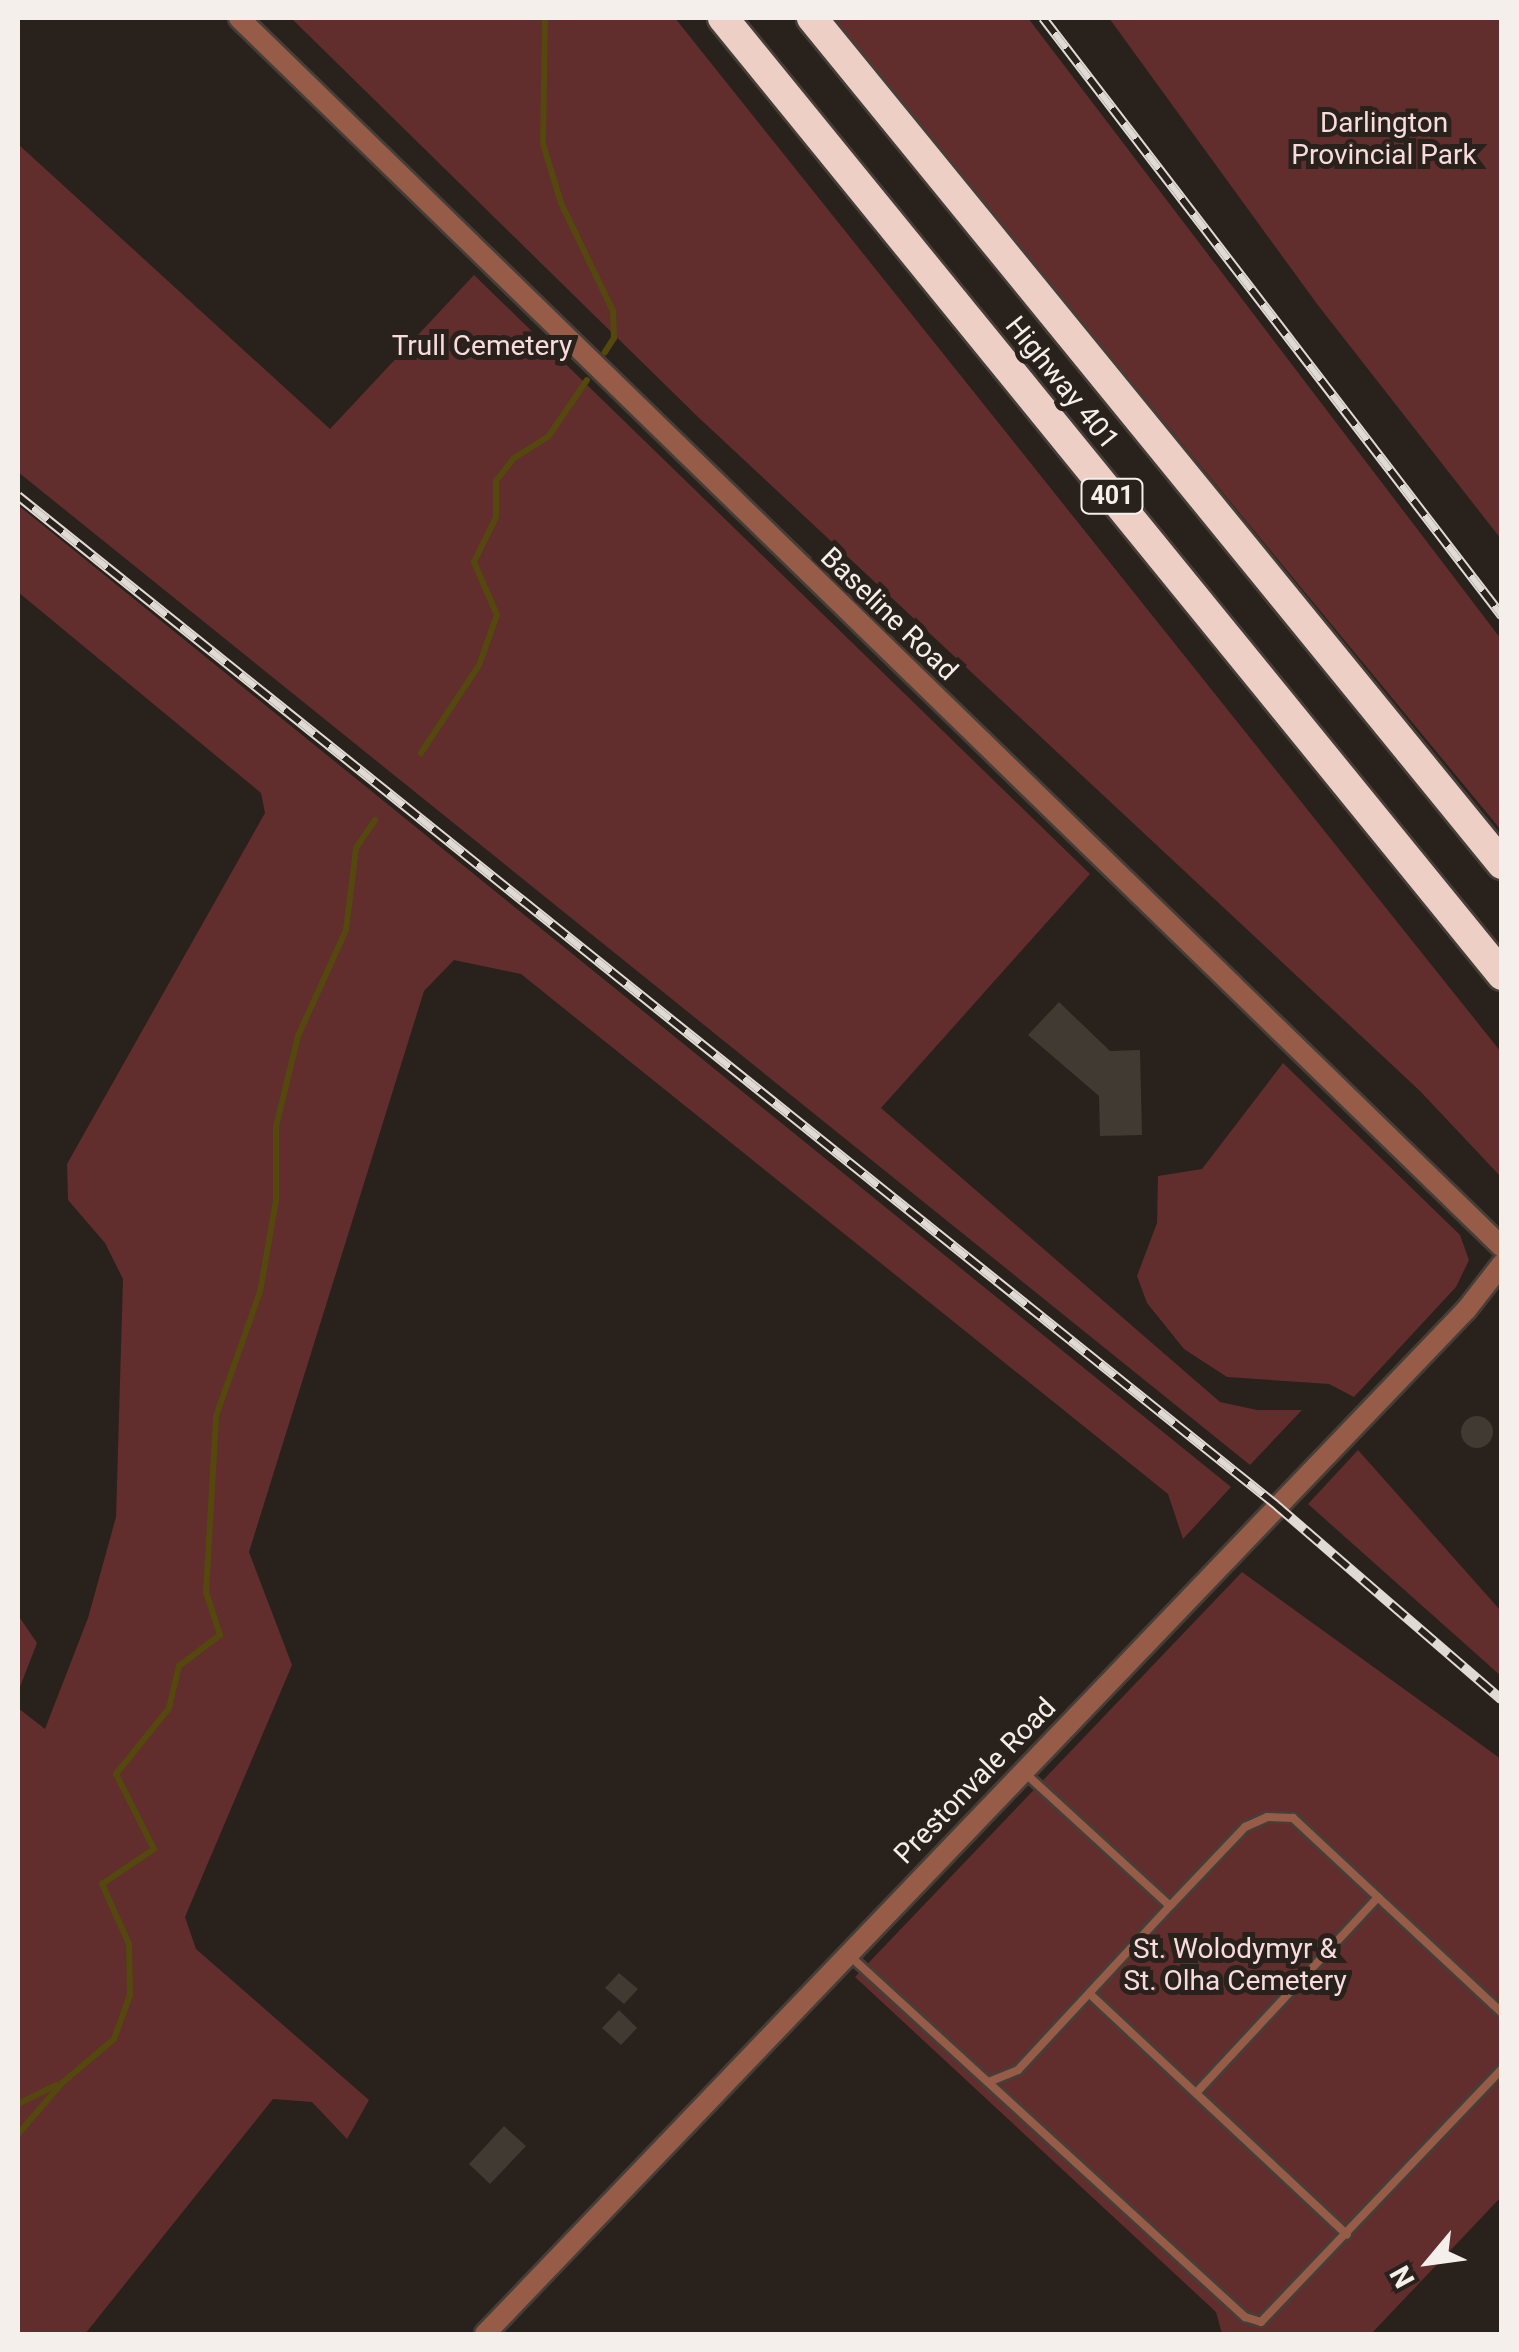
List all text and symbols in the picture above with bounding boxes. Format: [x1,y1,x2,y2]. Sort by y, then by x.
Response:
park label: Darlington Provincial Park [1291,106,1477,172]
street label: Highway 401 [998,310,1126,456]
park label: Trull Cemetery [392,329,572,363]
road number: 401 [1080,476,1144,516]
street label: Baseline Road [814,540,964,688]
street label: Prestonvale Road [887,1691,1063,1871]
park label: St. Wolodymyr & St. Olha Cemetery [1123,1932,1347,1998]
north arrow [1379,2212,1479,2312]
text: N [1383,2260,1422,2293]

